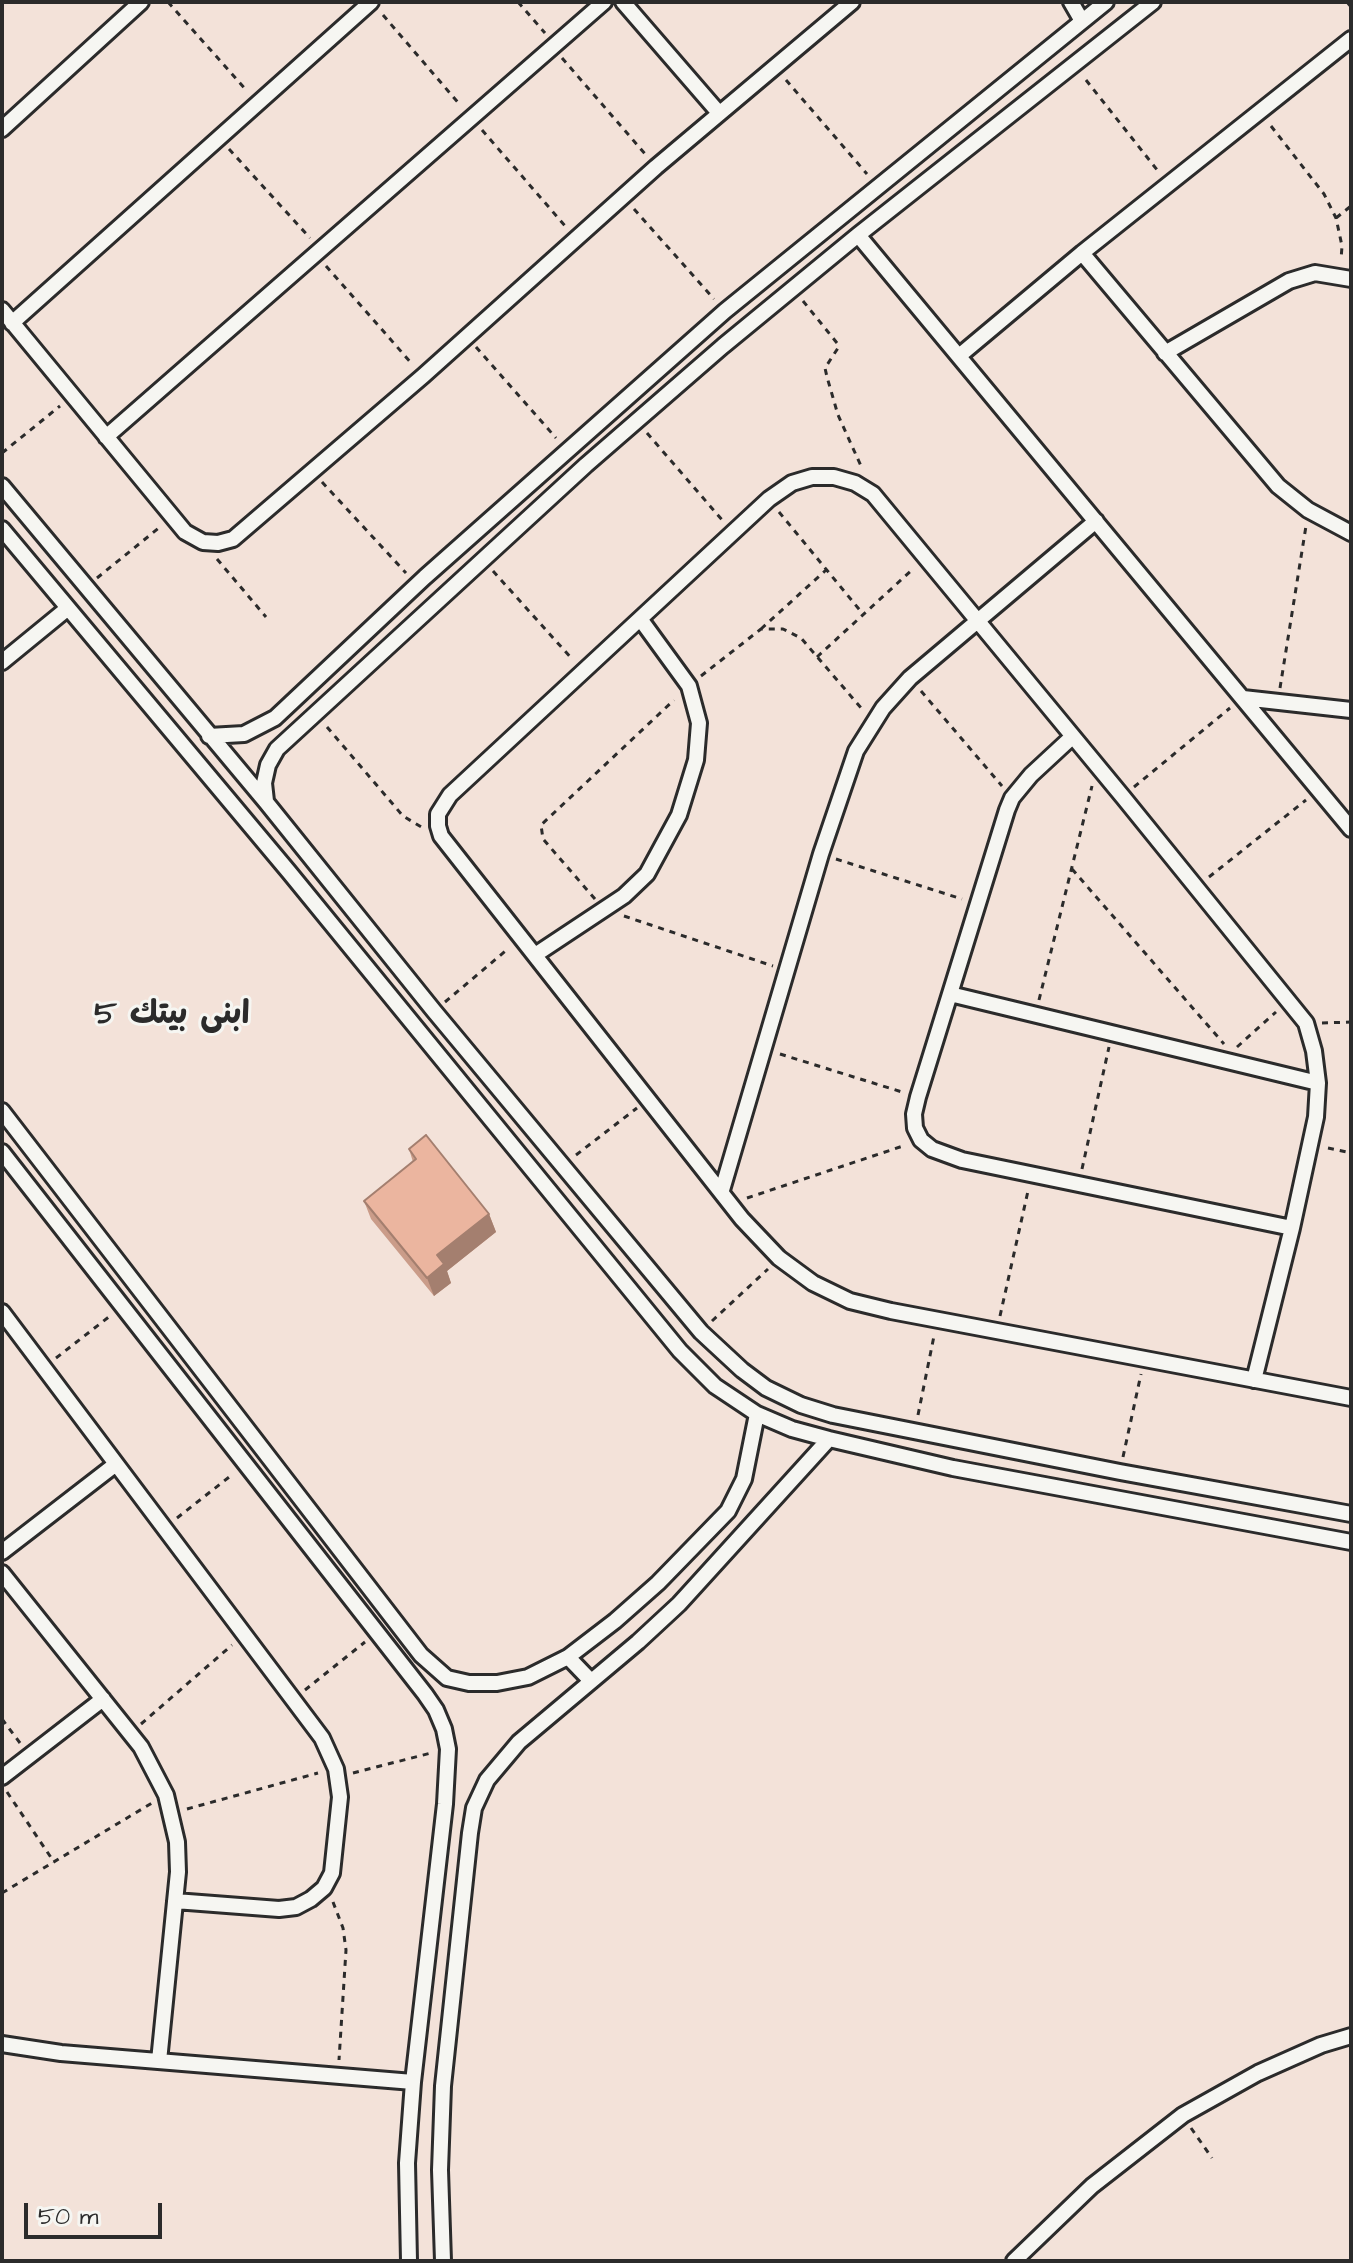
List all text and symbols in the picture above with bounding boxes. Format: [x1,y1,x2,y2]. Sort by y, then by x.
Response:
district label: ابنى بيتك 5 [94,997,250,1035]
scale bar [28,2187,166,2237]
text: 50 m [38,2200,98,2234]

